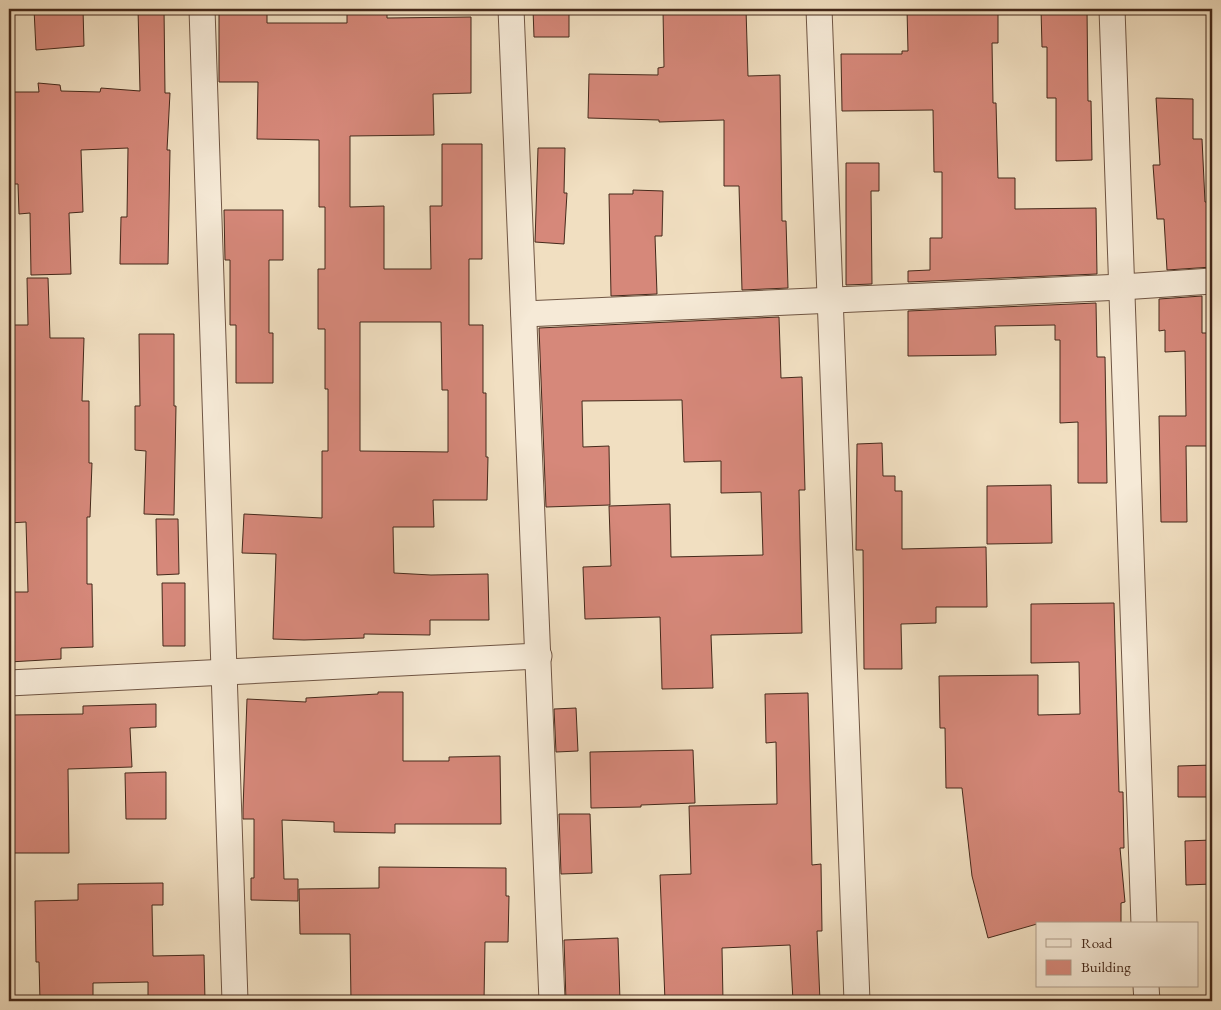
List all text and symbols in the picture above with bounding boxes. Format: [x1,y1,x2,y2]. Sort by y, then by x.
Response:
legend [1036,922,1198,988]
text: Road [1081,933,1113,952]
text: Building [1081,957,1131,976]

